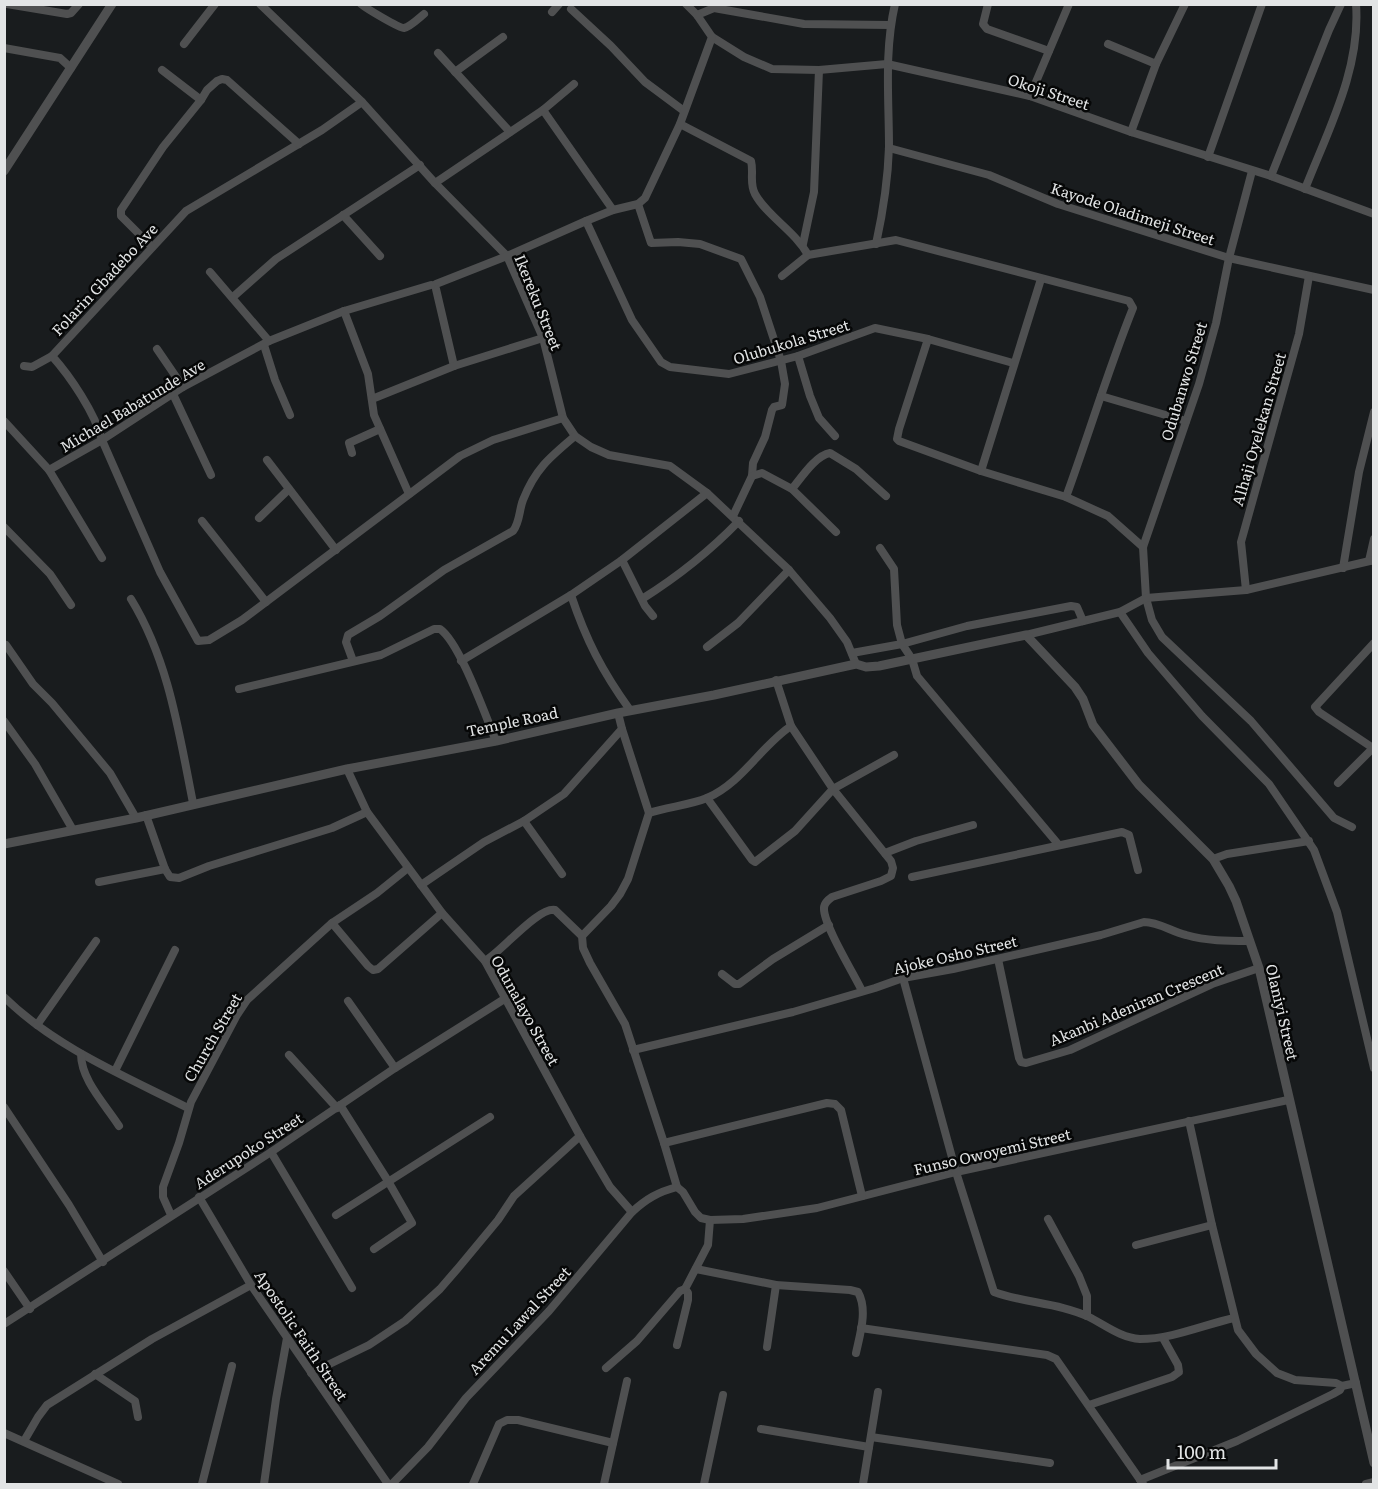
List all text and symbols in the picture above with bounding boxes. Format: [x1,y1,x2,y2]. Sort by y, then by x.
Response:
street label: Okoji Street [1005,67,1093,115]
street label: Kayode Oladimeji Street [1048,176,1218,250]
street label: Folarin Gbadebo Ave [46,217,163,341]
street label: Ikereku Street [509,251,569,353]
street label: Olubukola Street [730,312,852,370]
street label: Odubanwo Street [1154,319,1212,443]
street label: Alhaji Oyelekan Street [1225,349,1291,509]
street label: Michael Babatunde Ave [55,352,209,458]
street label: Temple Road [464,700,560,742]
street label: Ajoke Osho Street [891,929,1019,979]
street label: Odunalayo Street [486,951,566,1069]
street label: Akanbi Adeniran Crescent [1045,957,1227,1051]
street label: Olaniyi Street [1261,962,1305,1062]
street label: Church Street [177,988,247,1086]
street label: Aderupoko Street [189,1106,307,1194]
street label: Funso Owoyemi Street [911,1122,1073,1180]
street label: Aremu Lawal Street [463,1261,575,1379]
street label: Apostolic Faith Street [250,1265,354,1405]
scale bar [1168,1432,1276,1470]
text: 100 m [1177,1438,1226,1465]

